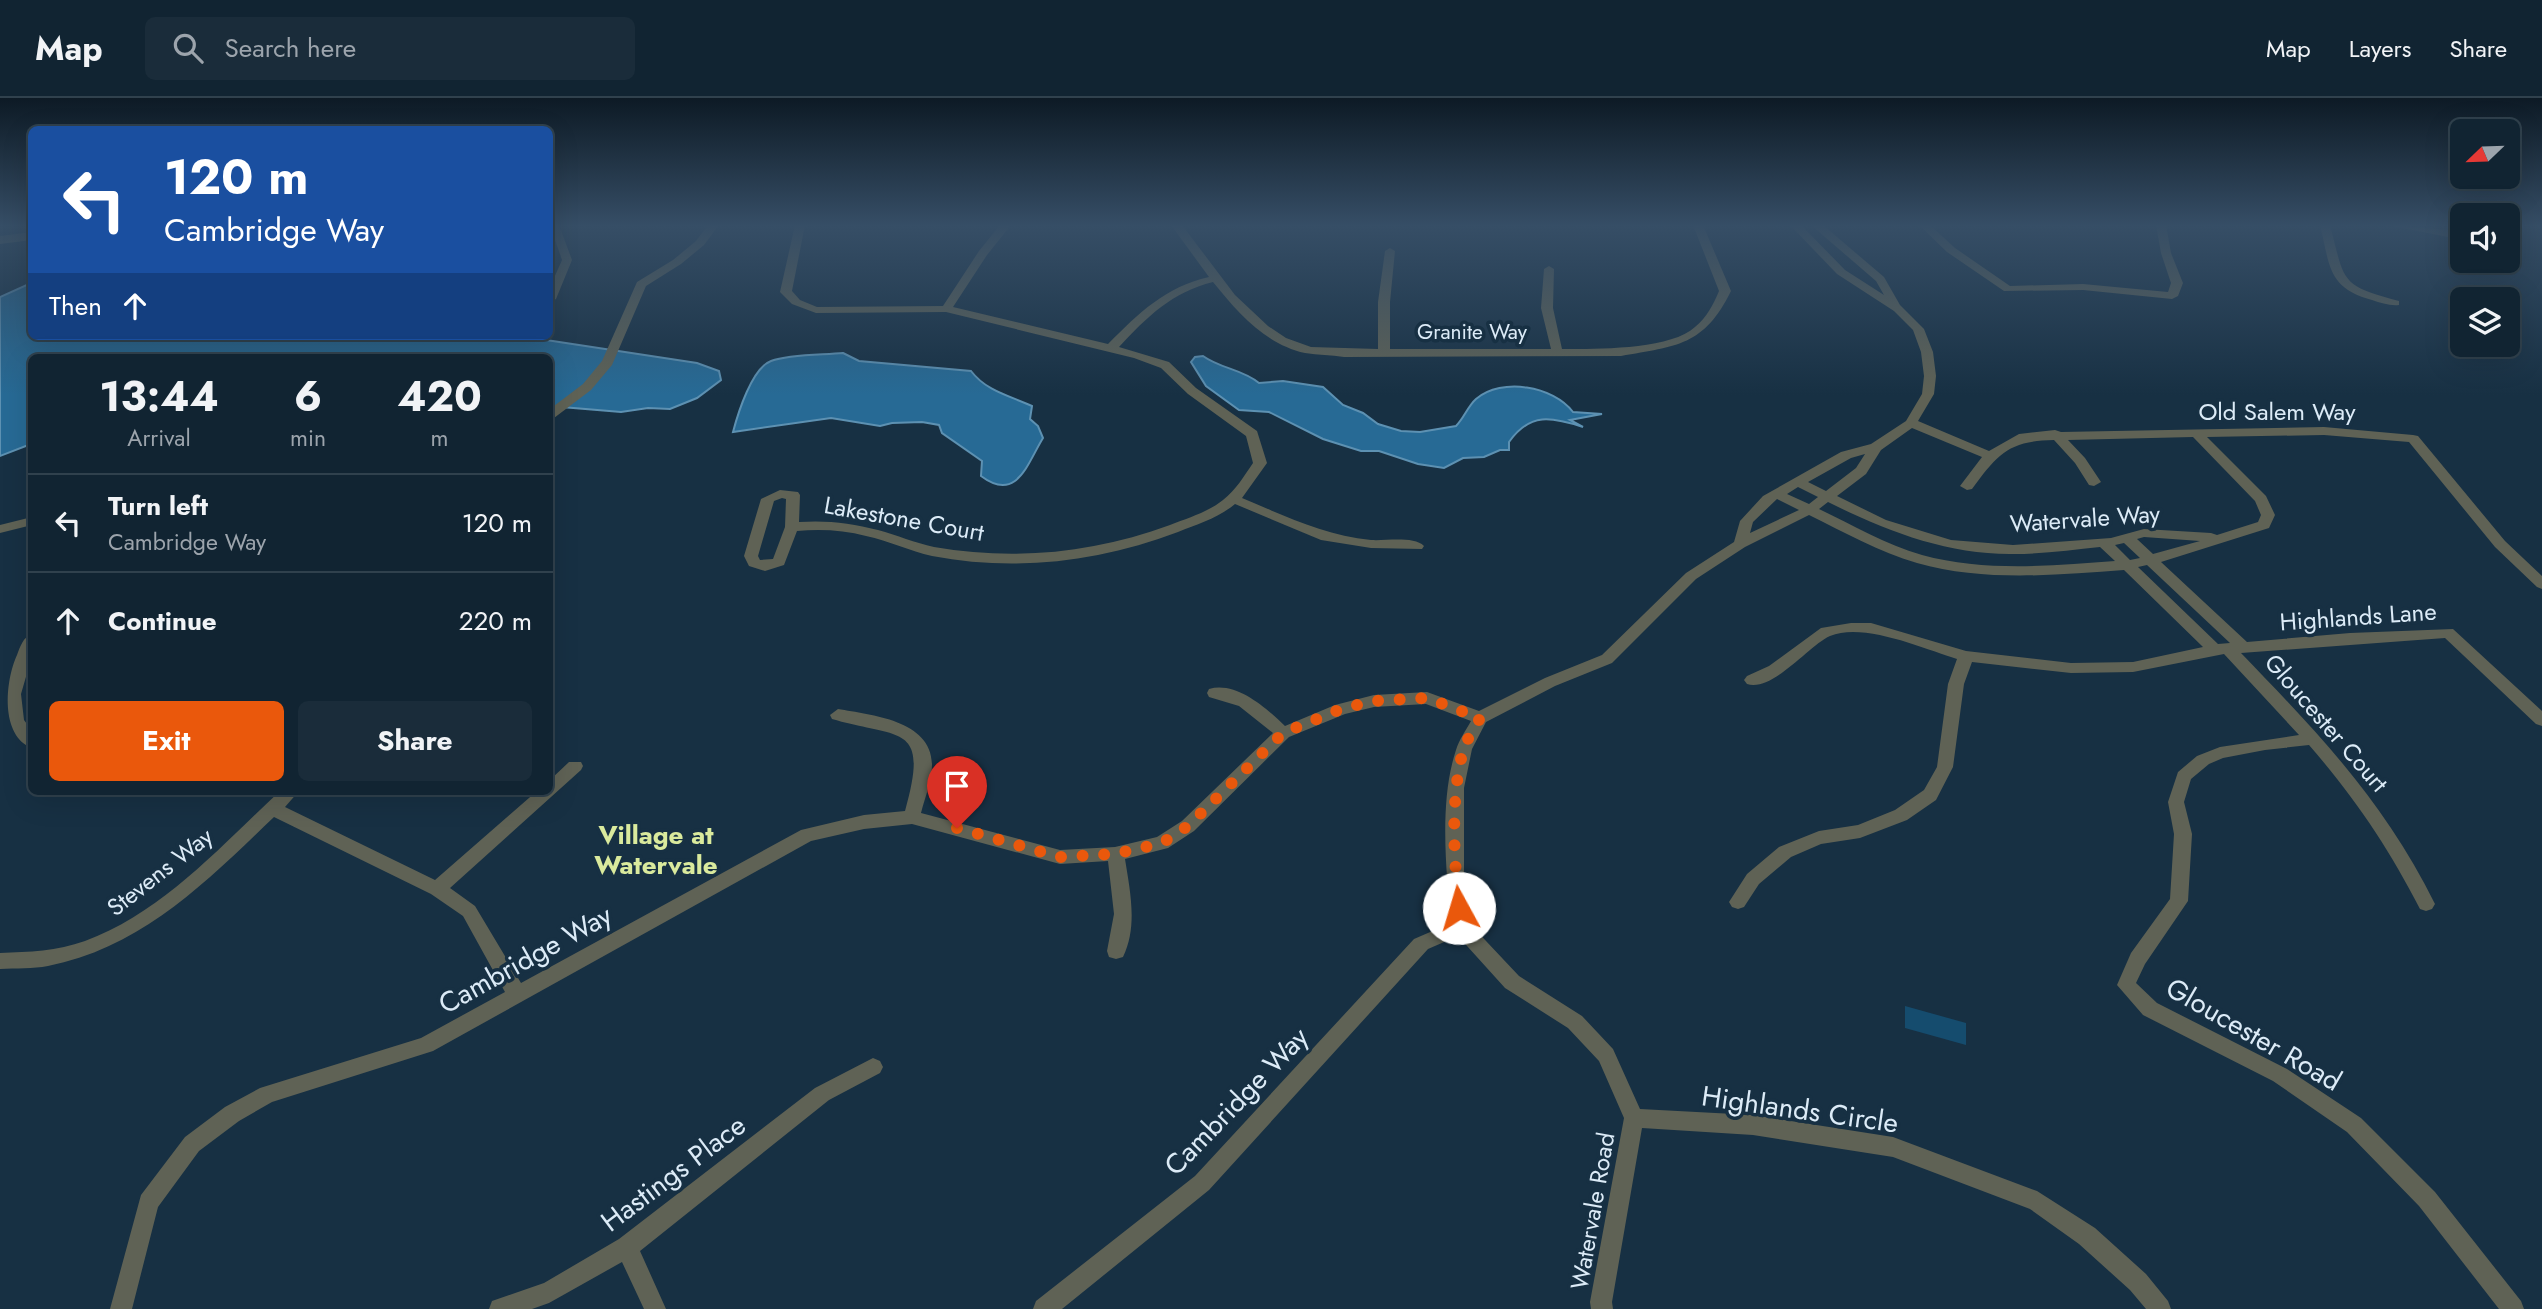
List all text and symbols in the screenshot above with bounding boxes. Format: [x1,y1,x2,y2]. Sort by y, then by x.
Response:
search box [145,17,635,80]
text: Map [35,25,103,72]
icon: search [169,29,207,67]
text: Search here [225,29,356,67]
text: Map [2266,31,2311,66]
text: Layers [2349,31,2411,66]
text: Share [2449,31,2507,66]
north arrow [2450,119,2520,189]
map controls [2450,119,2520,357]
text: 120 m [164,142,308,212]
icon: left [49,154,140,245]
button: sound [2450,203,2520,273]
text: Cambridge Way [164,207,384,253]
text: Then [49,287,102,325]
icon: ahead [116,287,154,325]
button: layers [2450,287,2520,357]
street label: Granite Way [1417,317,1528,347]
text: 13:44 [99,366,219,427]
text: 6 [294,366,322,427]
text: 420 [397,366,482,427]
street label: Old Salem Way [2198,394,2356,429]
text: Arrival [127,421,191,455]
text: min [290,421,326,455]
text: m [431,421,448,455]
text: Turn left [108,487,208,525]
street label: Lakestone Court [821,487,987,550]
street label: Watervale Way [2009,496,2162,541]
icon: left [49,504,87,542]
text: 120 m [462,504,532,542]
text: Cambridge Way [108,525,266,559]
street label: Highlands Lane [2278,594,2438,639]
icon: ahead [49,602,87,640]
text: Continue [108,602,217,640]
text: 220 m [459,602,532,640]
street label: Gloucester Court [2256,646,2396,800]
button: Exit [49,701,284,781]
button: Share [298,701,532,781]
pin [927,756,987,828]
icon: arrive [938,767,976,805]
district label: Village at Watervale [594,816,718,884]
street label: Stevens Way [99,819,221,924]
position arrow [1422,871,1496,945]
street label: Cambridge Way [431,894,620,1024]
street label: Gloucester Road [2158,967,2349,1101]
street label: Cambridge Way [1155,1017,1318,1185]
street label: Highlands Circle [1699,1075,1901,1144]
street label: Hastings Place [592,1105,754,1242]
street label: Watervale Road [1561,1130,1624,1292]

